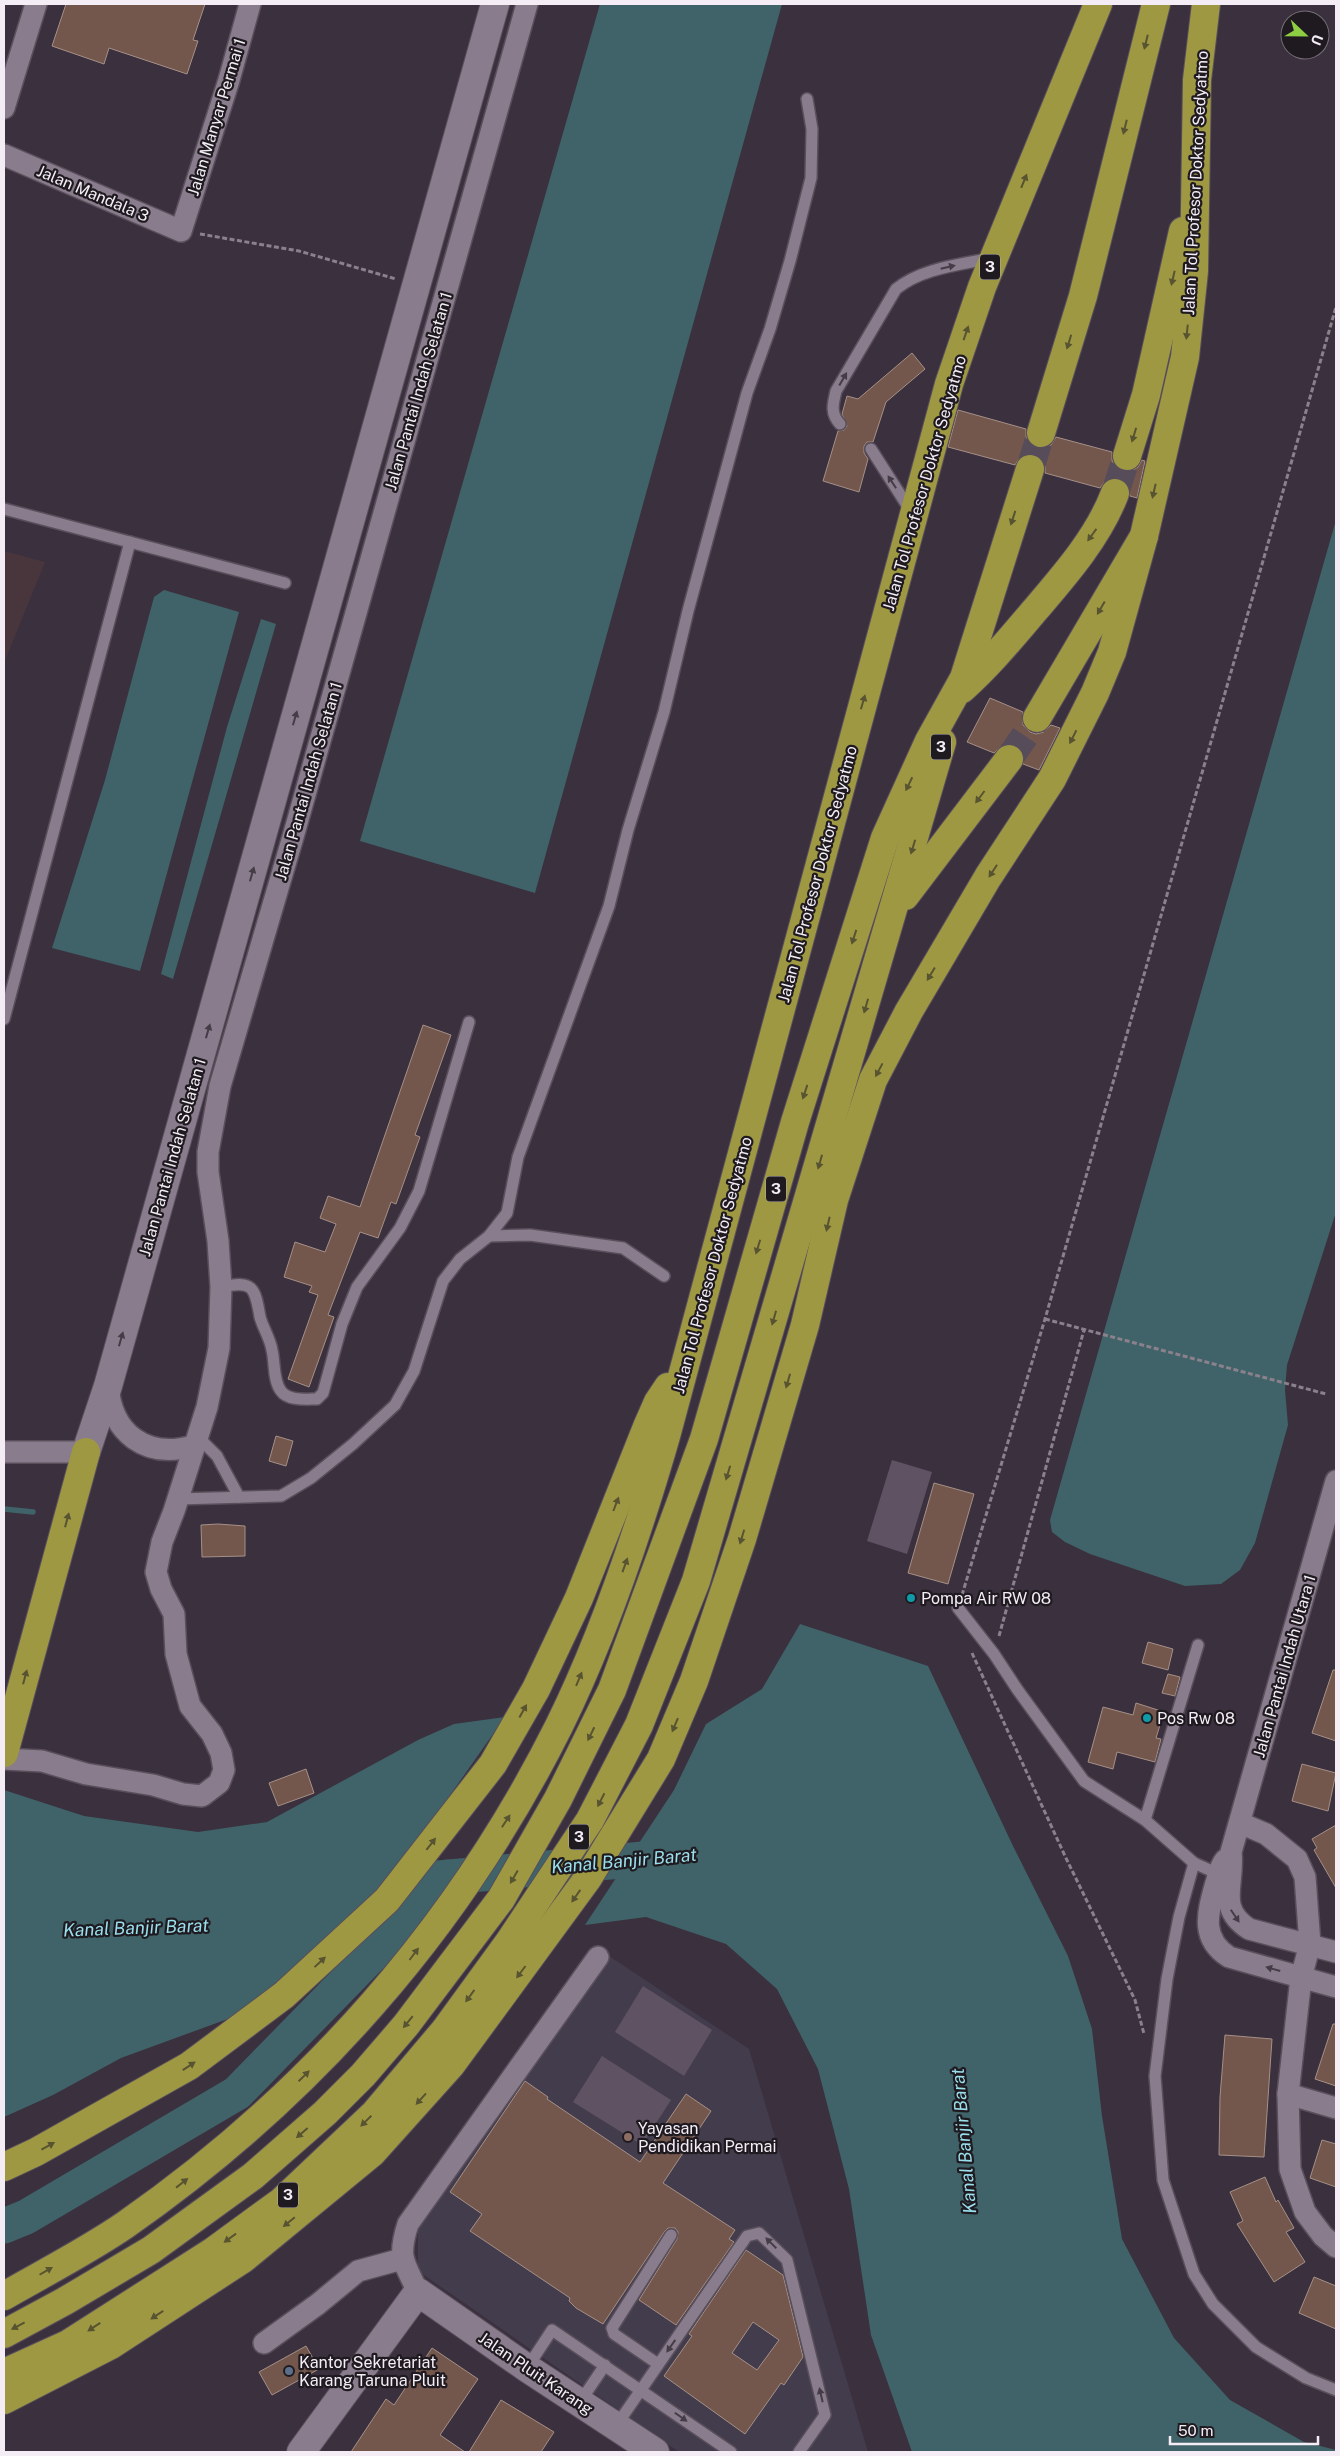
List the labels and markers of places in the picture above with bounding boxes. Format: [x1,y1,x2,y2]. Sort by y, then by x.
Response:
place label: Pompa Air RW 08 [921,1589,1051,1608]
marker: Pompa Air RW 08 [905,1592,917,1604]
place label: Pos Rw 08 [1157,1709,1235,1728]
marker: Pos Rw 08 [1141,1712,1153,1724]
place label: Yayasan Pendidikan Permai [638,2119,776,2156]
marker: Yayasan Pendidikan Permai [622,2131,634,2143]
place label: Kantor Sekretariat Karang Taruna Pluit [299,2353,446,2390]
marker: Kantor Sekretariat Karang Taruna Pluit [283,2365,295,2377]

